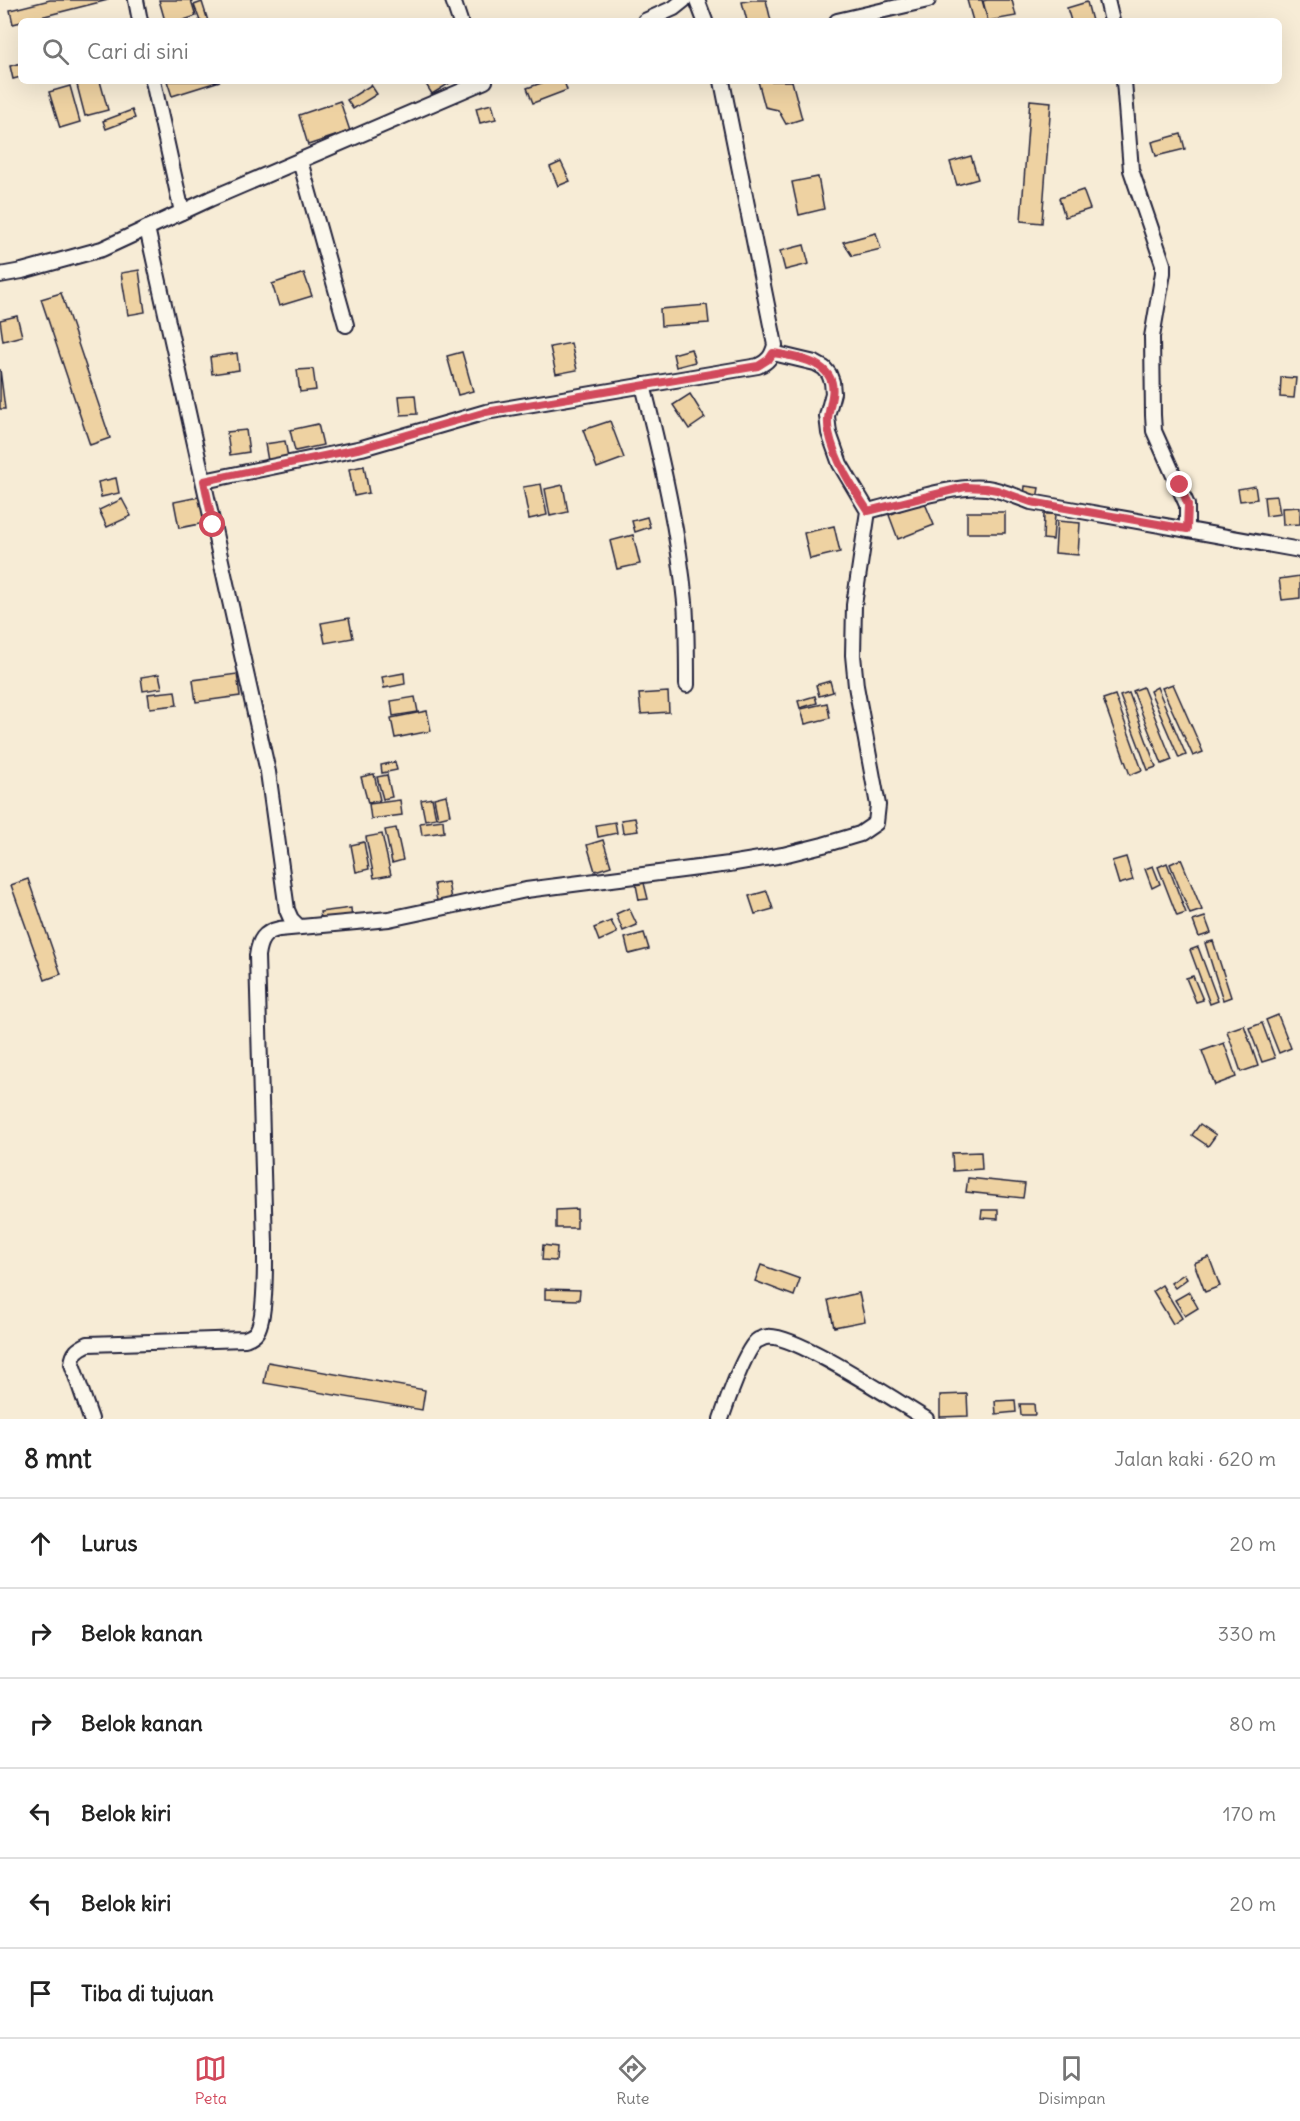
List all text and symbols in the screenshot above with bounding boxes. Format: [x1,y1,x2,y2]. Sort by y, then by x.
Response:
search box [18,18,1282,84]
icon: search [39,35,72,68]
text: Cari di sini [87,37,189,65]
route end [1166,471,1192,497]
route start [199,511,225,537]
text: 8 mnt [24,1442,92,1475]
text: Jalan kaki · 620 m [1114,1446,1276,1471]
icon: ahead [24,1527,57,1560]
text: Lurus [81,1529,137,1557]
text: 20 m [1230,1531,1276,1556]
icon: right [24,1617,57,1650]
text: Belok kanan [81,1619,203,1647]
text: 330 m [1218,1621,1276,1646]
icon: right [24,1707,57,1740]
text: Belok kanan [81,1709,203,1737]
text: 80 m [1229,1711,1276,1736]
icon: left [24,1797,57,1830]
text: Belok kiri [81,1799,171,1827]
text: 170 m [1223,1801,1276,1826]
icon: left [24,1887,57,1920]
text: Belok kiri [81,1889,171,1917]
text: 20 m [1230,1891,1276,1916]
icon: arrive [24,1977,57,2010]
text: Tiba di tujuan [81,1979,214,2007]
tab: Peta [194,2052,227,2108]
tab: Rute [616,2052,649,2108]
tab: Disimpan [1038,2052,1106,2108]

